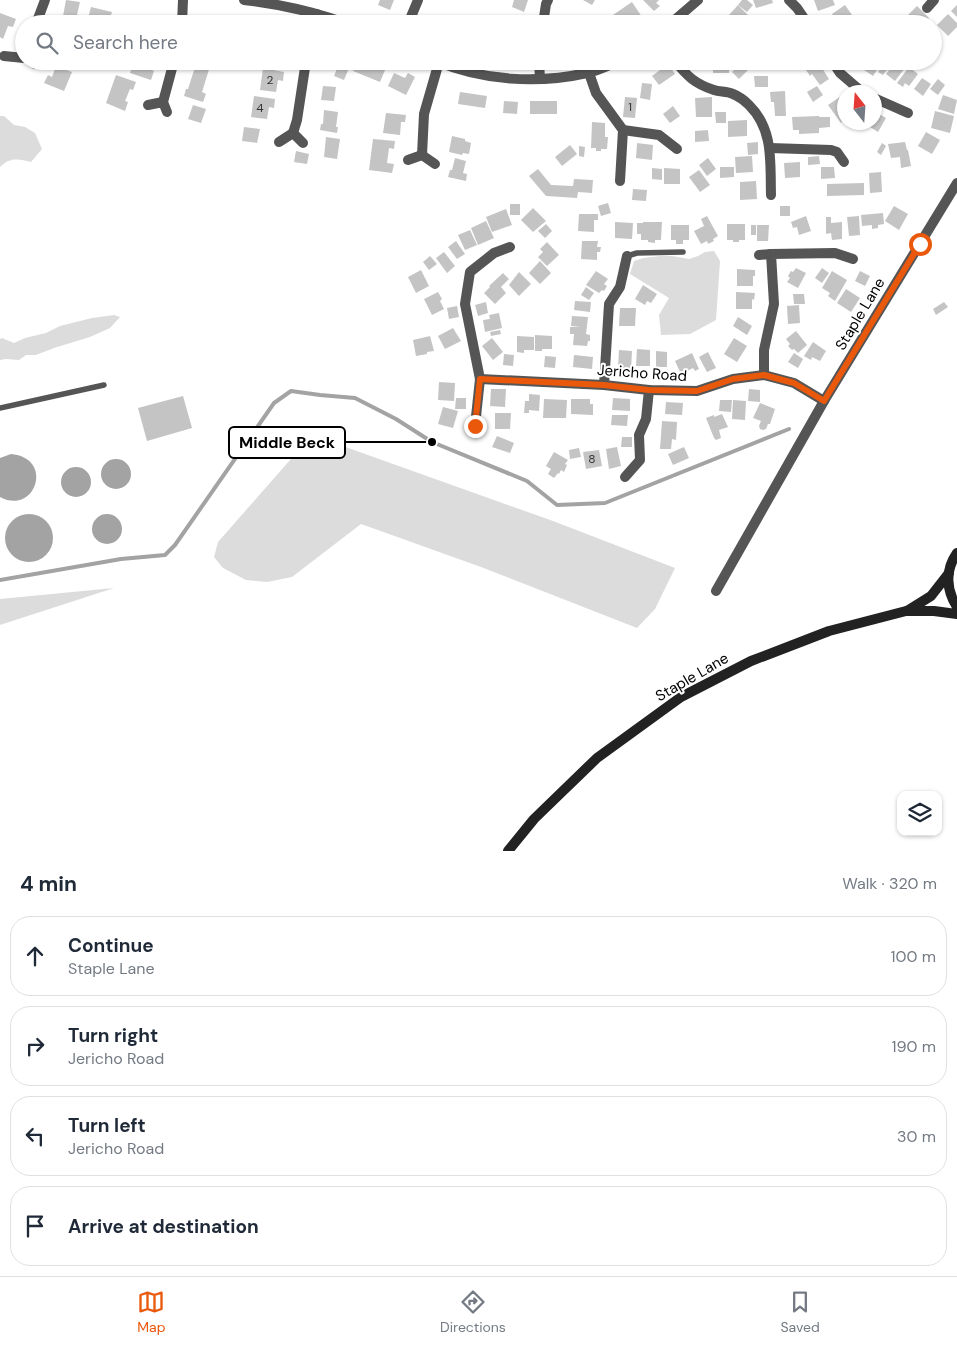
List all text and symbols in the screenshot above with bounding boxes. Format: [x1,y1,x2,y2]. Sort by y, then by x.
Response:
search box [15,15,942,70]
icon: search [33,29,61,57]
text: Search here [73,30,178,55]
house number: 2 [267,72,274,88]
north arrow [837,85,882,130]
house number: 1 [628,99,632,115]
house number: 4 [256,100,264,116]
route start [909,233,932,256]
street label: Staple Lane [831,274,889,354]
street label: Jericho Road [596,360,688,386]
route end [464,415,487,438]
callout: Middle Beck [229,427,345,458]
text: Middle Beck [239,432,336,453]
house number: 8 [588,451,596,467]
street label: Staple Lane [652,648,732,706]
map controls [897,791,942,836]
button: layers [897,791,942,836]
text: 4 min [20,870,77,898]
text: Walk · 320 m [842,873,937,894]
text: Continue [68,933,154,958]
icon: ahead [21,942,49,970]
text: 100 m [891,946,936,967]
text: Staple Lane [68,958,155,979]
text: Turn right [68,1023,158,1048]
icon: right [21,1032,49,1060]
text: 190 m [892,1036,936,1057]
text: Jericho Road [68,1048,164,1069]
text: Turn left [68,1113,146,1138]
icon: left [21,1122,49,1150]
text: 30 m [897,1126,936,1147]
text: Jericho Road [68,1138,164,1159]
icon: arrive [21,1212,49,1240]
text: Arrive at destination [68,1214,259,1239]
tab: Map [137,1288,165,1336]
tab: Directions [440,1288,506,1336]
tab: Saved [780,1288,820,1336]

